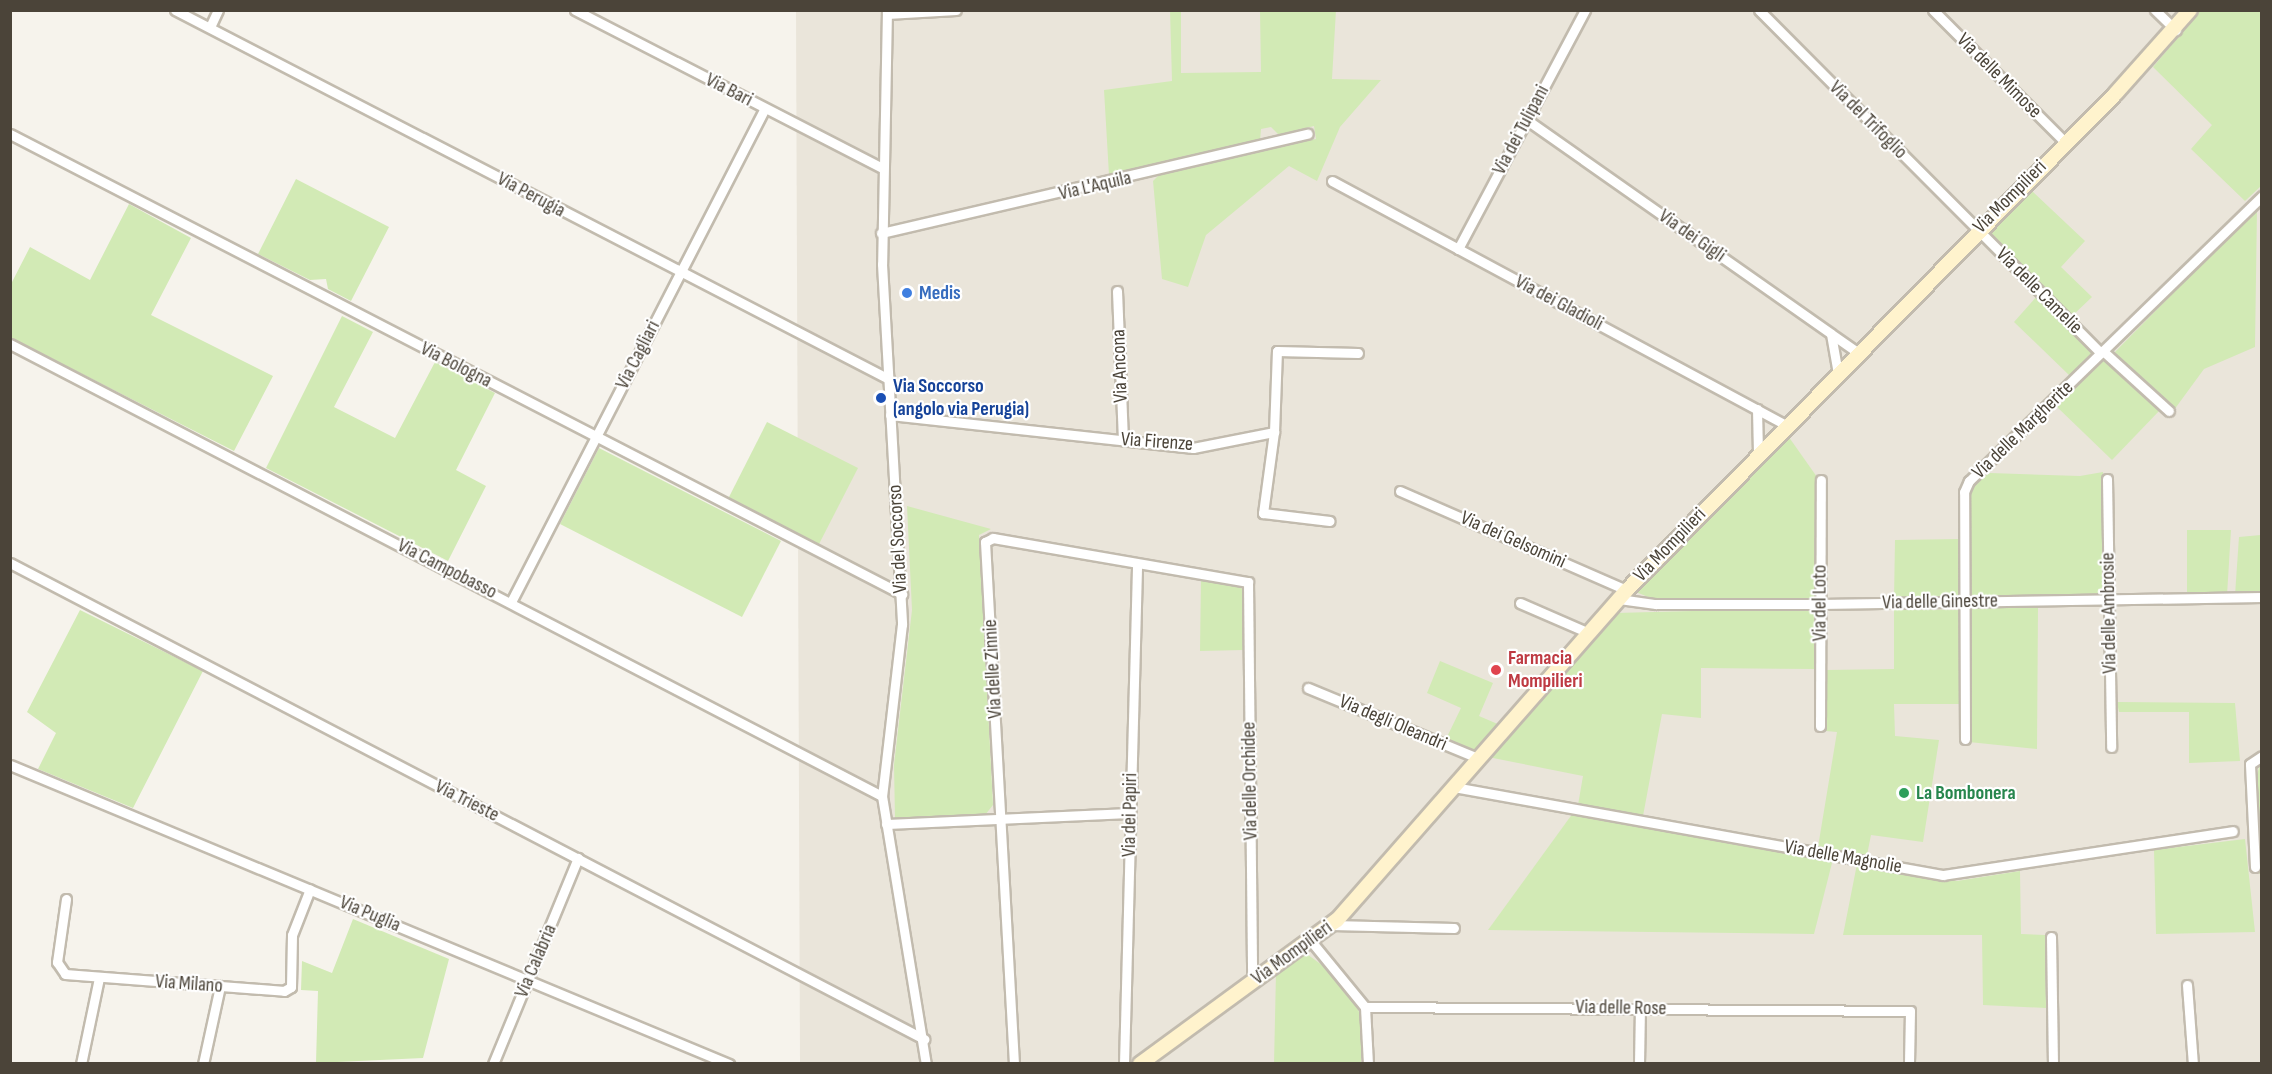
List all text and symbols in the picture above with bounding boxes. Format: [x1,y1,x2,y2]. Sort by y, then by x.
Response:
street label: Via delle Mimose [1951,28,2047,124]
street label: Via Bari [701,68,757,112]
street label: Via del Trifoglio [1824,76,1912,164]
street label: Via dei Tulipani [1487,81,1555,179]
street label: Via Mompilieri [1968,155,2052,239]
street label: Via L'Aquila [1056,166,1134,206]
street label: Via Perugia [493,167,569,223]
street label: Via dei Gigli [1654,204,1730,268]
street label: Via delle Camelie [1991,243,2087,339]
street label: Via dei Gladioli [1511,270,1607,336]
place label: Medis [919,281,961,305]
marker: Medis [900,286,914,300]
street label: Via Cagliari [611,317,665,393]
street label: Via Ancona [1107,329,1133,403]
street label: Via Bologna [416,337,496,393]
place label: Via Soccorso (angolo via Perugia) [893,374,1029,421]
street label: Via delle Margherite [1967,376,2079,484]
marker: Via Soccorso (angolo via Perugia) [874,391,888,405]
street label: Via Firenze [1120,428,1194,456]
street label: Via del Soccorso [883,484,913,594]
street label: Via Mompilieri [1629,503,1711,587]
street label: Via dei Gelsomini [1457,506,1569,574]
street label: Via Campobasso [393,534,501,604]
street label: Via delle Ambrosie [2096,552,2122,674]
street label: Via del Loto [1808,565,1832,641]
street label: Via delle Ginestre [1882,589,1998,615]
street label: Via delle Zinnie [978,619,1008,719]
place label: Farmacia Mompilieri [1508,646,1582,693]
marker: Farmacia Mompilieri [1489,663,1503,677]
street label: Via degli Oleandri [1336,690,1450,756]
street label: Via delle Orchidee [1237,721,1263,841]
street label: Via dei Papiri [1117,773,1143,857]
street label: Via Trieste [431,775,503,827]
place label: La Bombonera [1916,781,2016,805]
marker: La Bombonera [1897,786,1911,800]
street label: Via delle Magnolie [1782,835,1904,879]
street label: Via Puglia [336,890,404,938]
street label: Via Mompilieri [1247,916,1337,990]
street label: Via Calabria [510,921,562,1001]
street label: Via Milano [155,970,223,998]
street label: Via delle Rose [1575,995,1667,1021]

